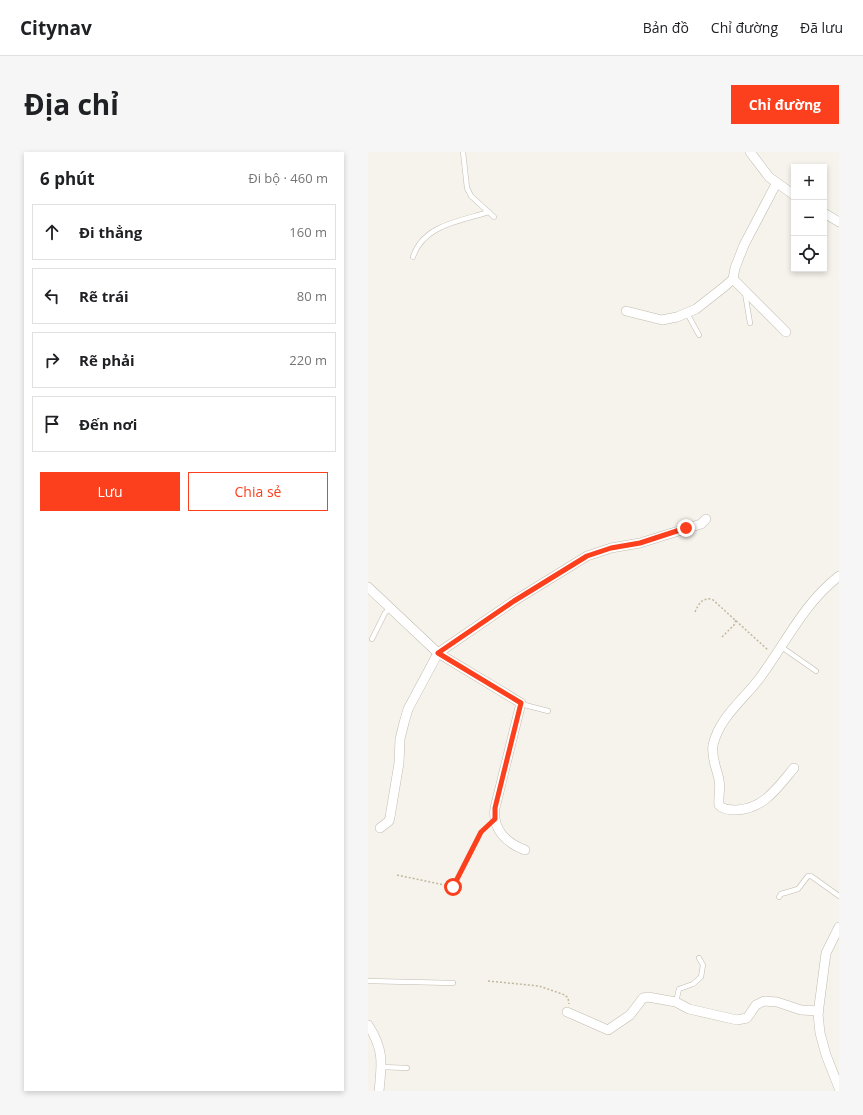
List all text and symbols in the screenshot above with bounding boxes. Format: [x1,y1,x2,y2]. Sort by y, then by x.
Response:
text: Citynav [20,15,92,41]
text: Bản đồ [643,18,689,37]
text: Chỉ đường [711,18,778,37]
text: Đã lưu [800,18,843,37]
text: Địa chỉ [24,85,119,123]
button: Chỉ đường [731,85,839,124]
map controls [791,164,827,272]
button: + [791,164,827,200]
text: 6 phút [40,167,95,190]
text: Đi bộ · 460 m [248,169,328,187]
button: − [791,200,827,236]
icon: ahead [41,221,63,243]
text: Đi thẳng [79,222,142,242]
text: 160 m [289,223,327,241]
button: locate [791,236,827,272]
icon: left [41,285,63,307]
text: Rẽ trái [79,286,129,306]
text: 80 m [297,287,327,305]
icon: right [41,349,63,371]
text: Rẽ phải [79,350,135,370]
text: 220 m [289,351,327,369]
icon: arrive [41,413,63,435]
text: Đến nơi [79,414,137,434]
button: Lưu [40,472,180,511]
button: Chia sẻ [188,472,328,511]
route end [677,519,695,537]
route start [444,878,462,896]

